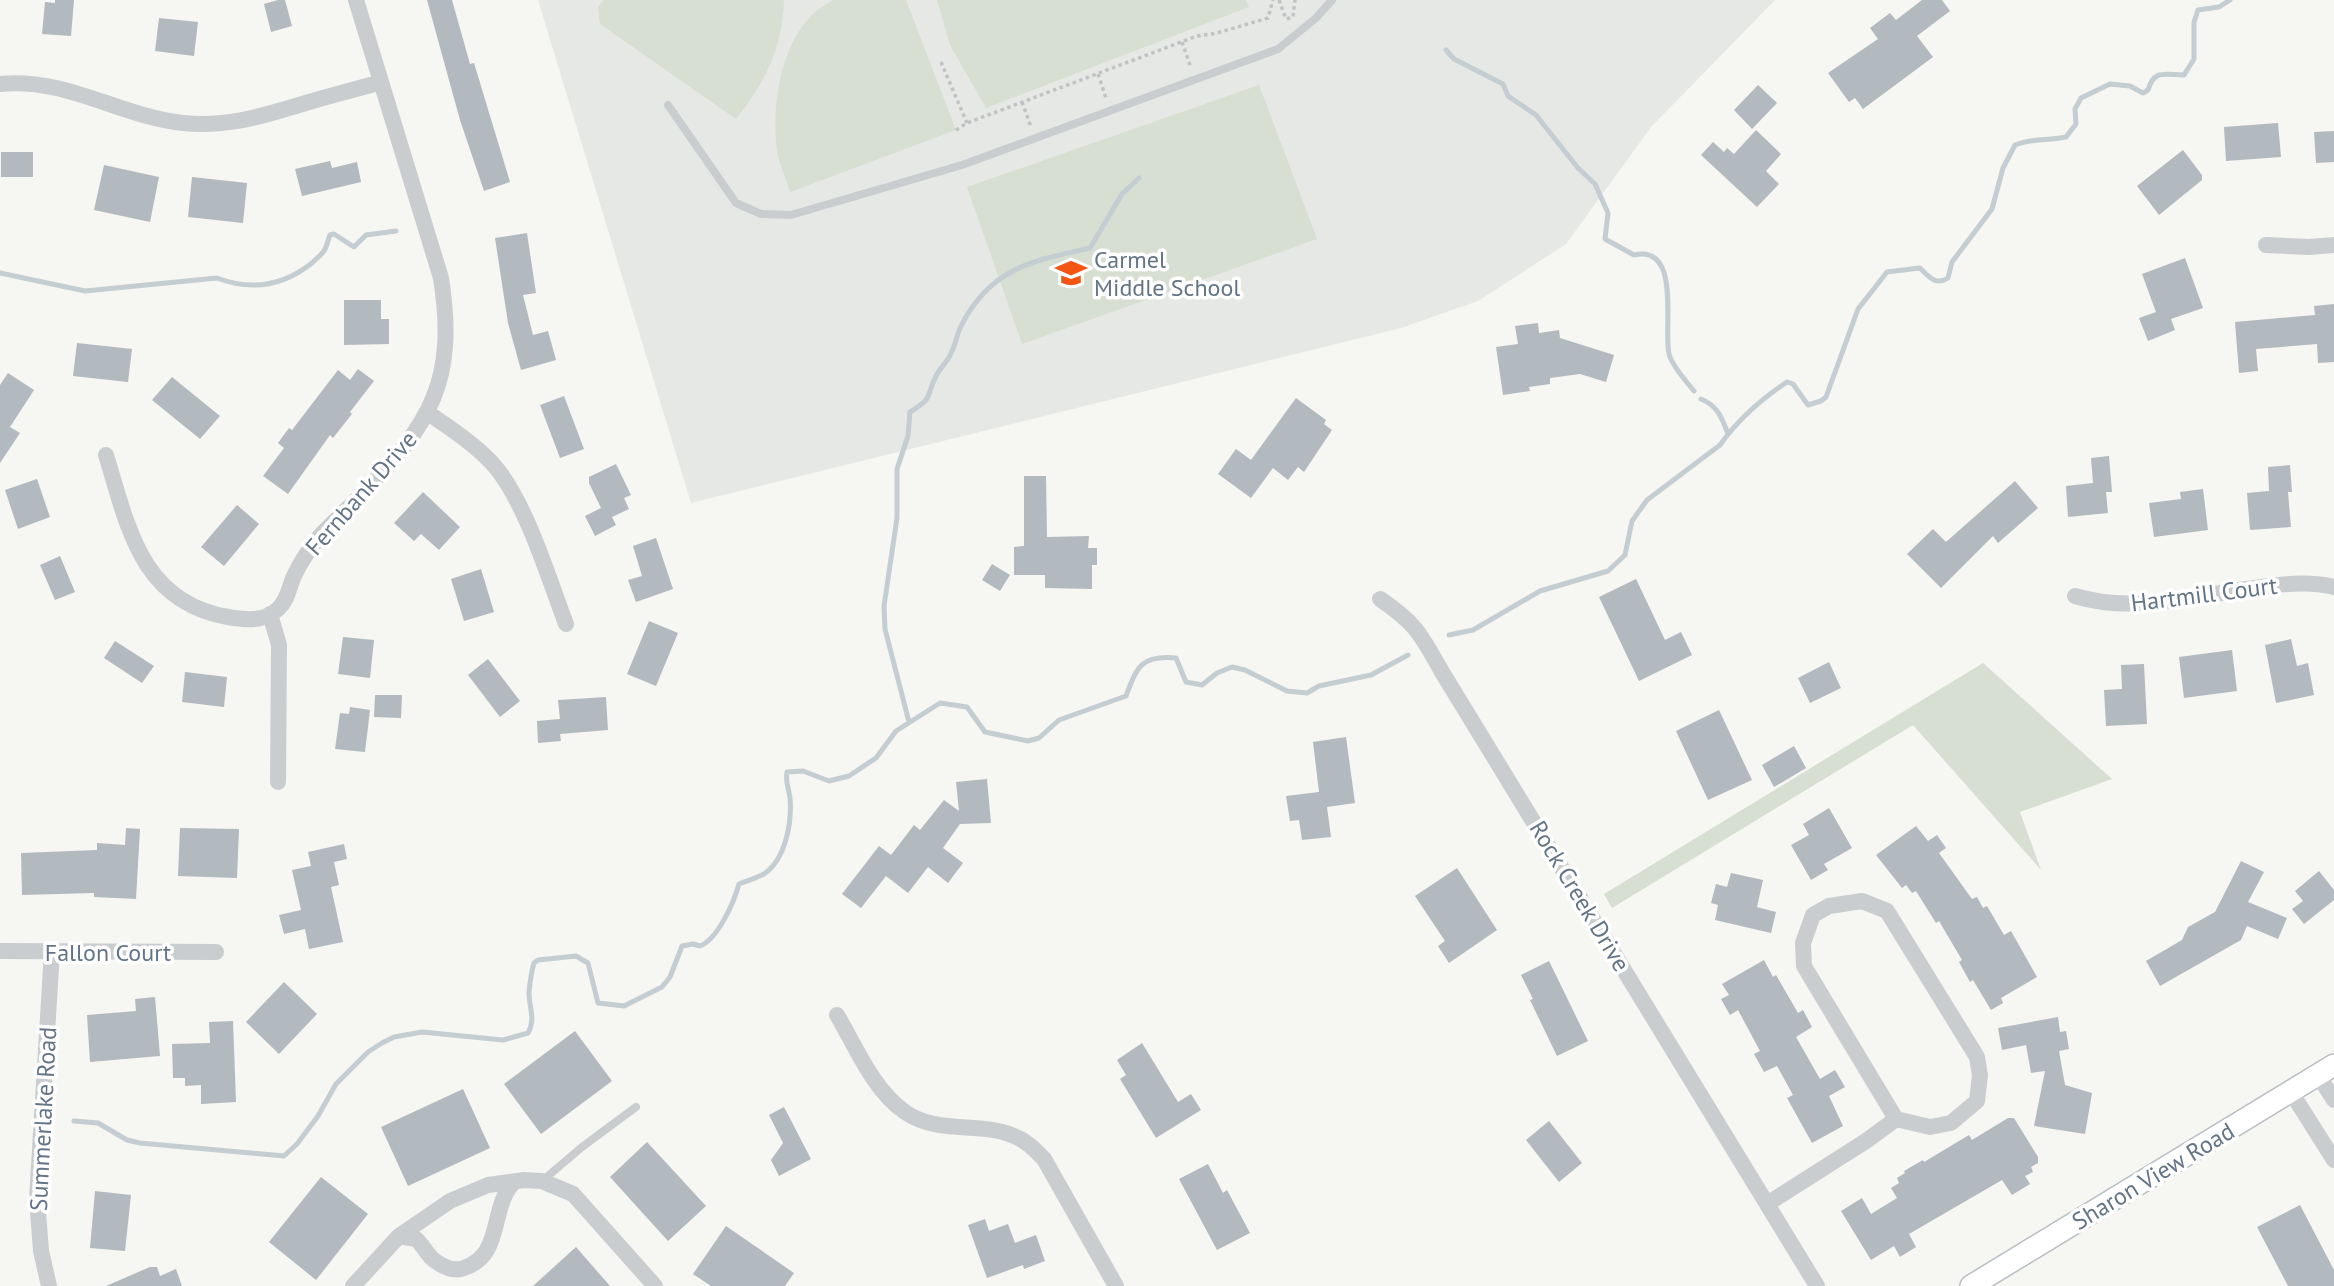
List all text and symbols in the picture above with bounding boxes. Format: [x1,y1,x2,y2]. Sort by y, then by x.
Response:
place label: Carmel Middle School [1094,244,1240,303]
school or university icon: Carmel Middle School [1054,256,1088,290]
street label: Fernbank Drive [299,424,423,562]
street label: Hartmill Court [2129,570,2279,618]
street label: Rock Creek Drive [1523,815,1637,977]
street label: Fallon Court [45,937,171,968]
street label: Summerlake Road [23,1026,63,1212]
street label: Sharon View Road [2066,1115,2240,1237]

